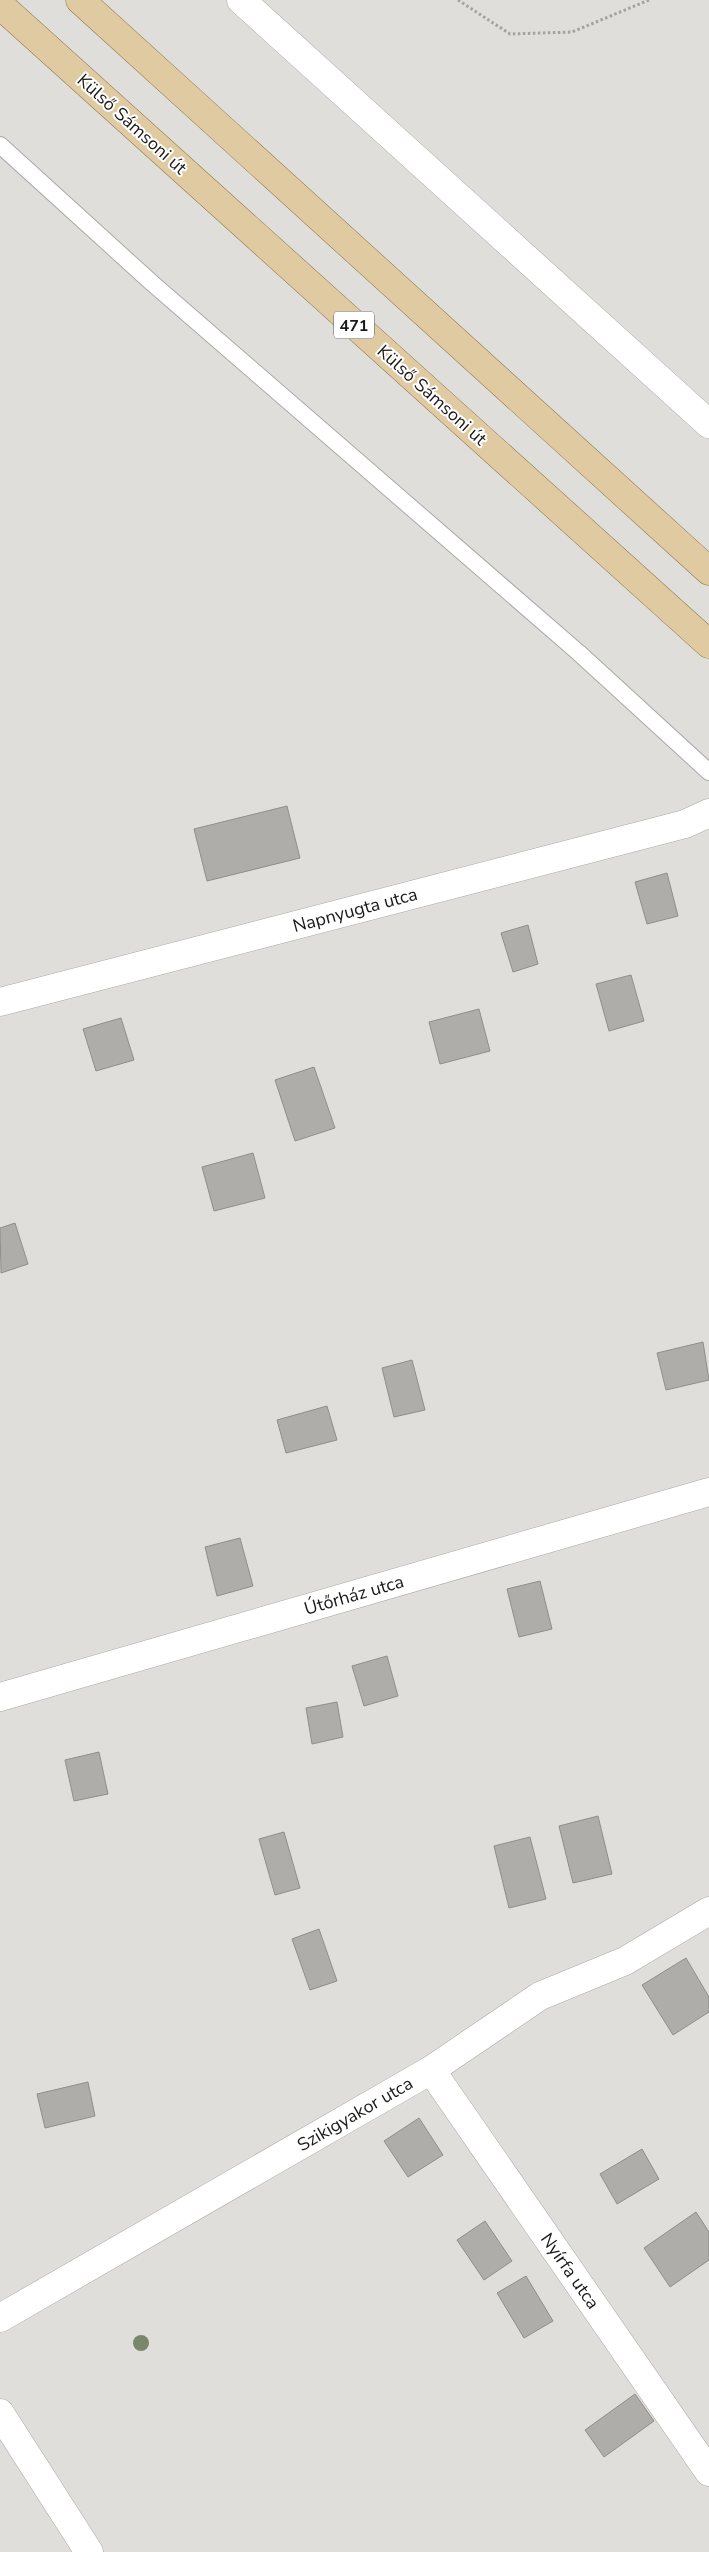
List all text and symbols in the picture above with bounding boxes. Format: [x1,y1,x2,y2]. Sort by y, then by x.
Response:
street label: Külső Sámsoni út [72,68,192,180]
road number: 471 [334,312,374,338]
street label: Külső Sámsoni út [372,339,492,451]
street label: Napnyugta utca [290,882,420,938]
street label: Útőrház utca [301,1569,407,1621]
street label: Szikigyakor utca [293,2071,417,2157]
street label: Nyírfa utca [535,2228,605,2314]

